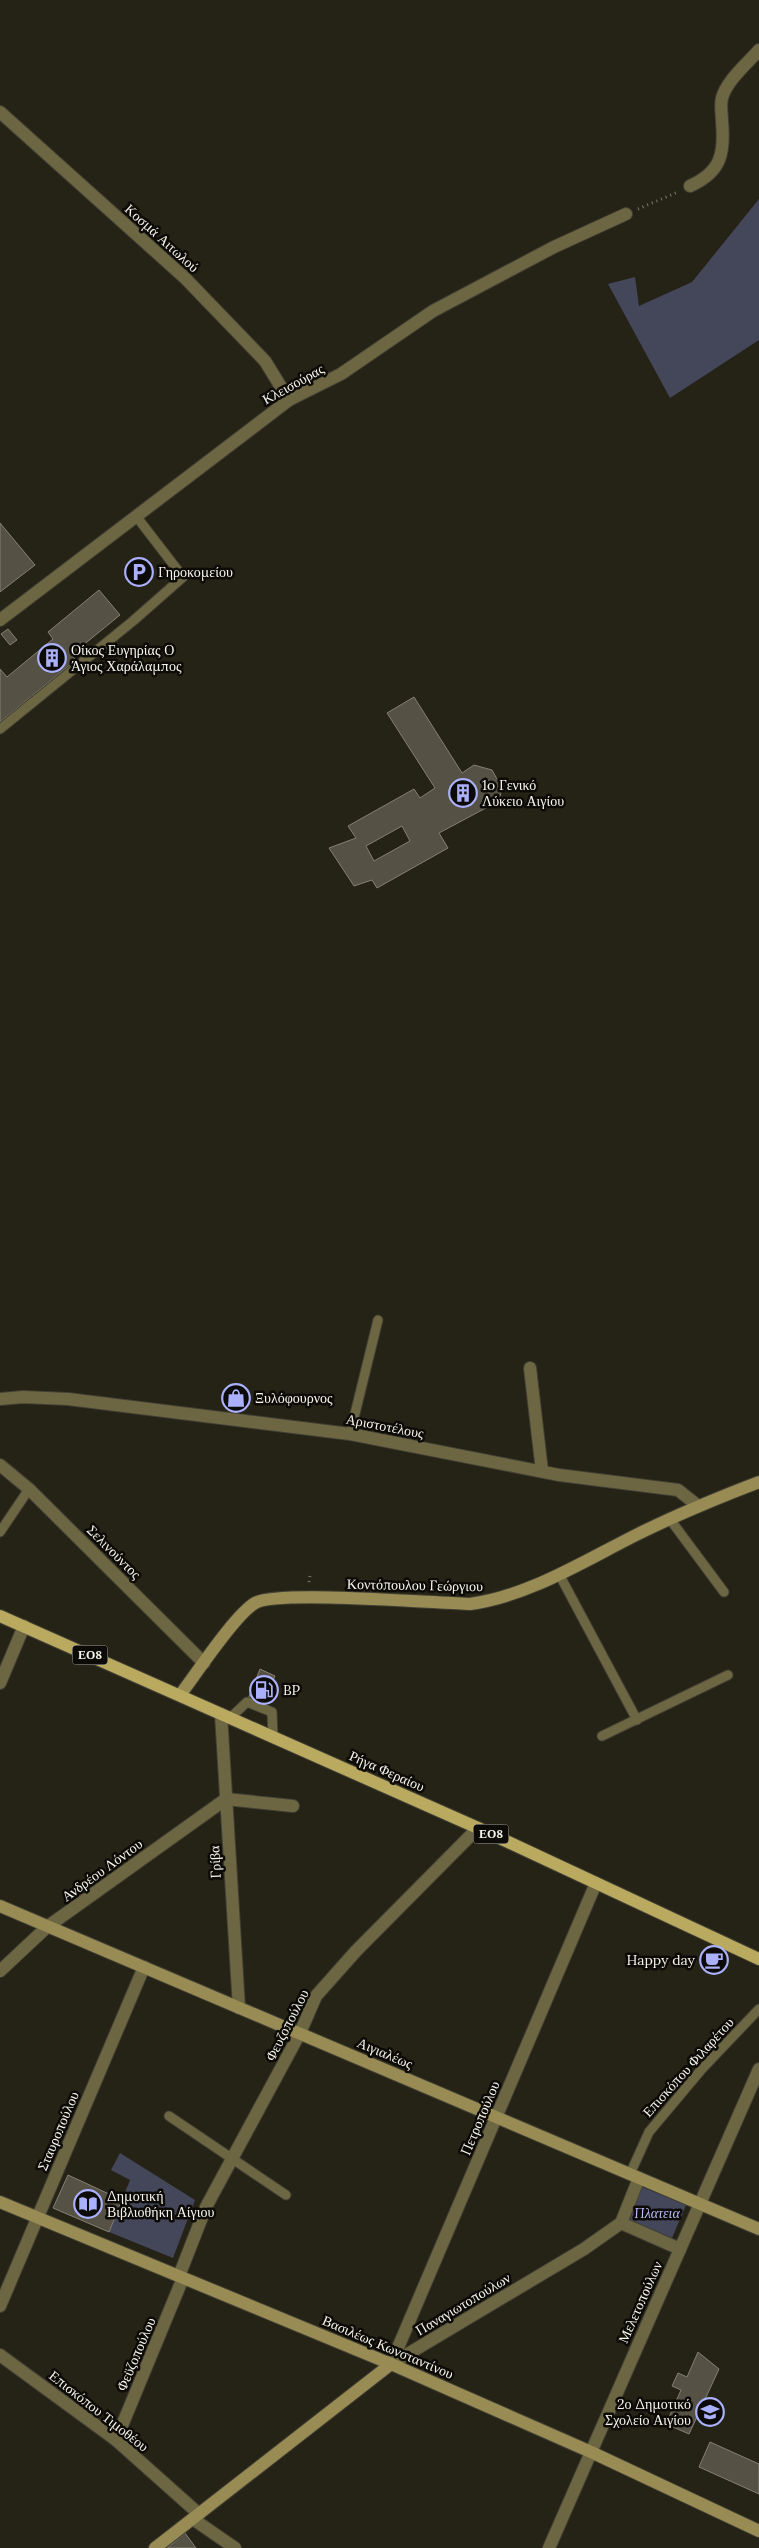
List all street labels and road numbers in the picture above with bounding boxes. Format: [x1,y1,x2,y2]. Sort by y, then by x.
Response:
street label: Κοσμά Αιτωλού [121,200,203,276]
street label: Κλεισούρας [259,359,327,408]
street label: Αριστοτέλους [345,1410,426,1442]
street label: Σελινούντος [83,1521,145,1583]
street label: Κοντόπουλου Γεώργιου [347,1575,483,1595]
road number: ΕΟ8 [72,1646,108,1664]
street label: Ρήγα Φεραίου [347,1746,427,1796]
road number: ΕΟ8 [474,1825,508,1844]
street label: Ανδρέου Λόντου [58,1835,146,1905]
street label: Γρίβα [205,1844,225,1879]
street label: Φευζοπούλου [261,1986,313,2064]
street label: Επισκόπου Φιλαρέτου [638,2013,738,2121]
street label: Αιγιαλέως [355,2033,416,2073]
street label: Πετροπούλου [456,2078,504,2158]
street label: Σταυροπούλου [33,2089,83,2173]
street label: Μελετοπούλων [614,2258,666,2346]
street label: Παναγιωτοπούλων [412,2269,514,2339]
street label: Βασιλέως Κωνσταντίνου [320,2311,456,2383]
street label: Φεϋζοπούλου [112,2314,160,2393]
street label: Επισκόπου Τιμοθέου [46,2367,152,2455]

